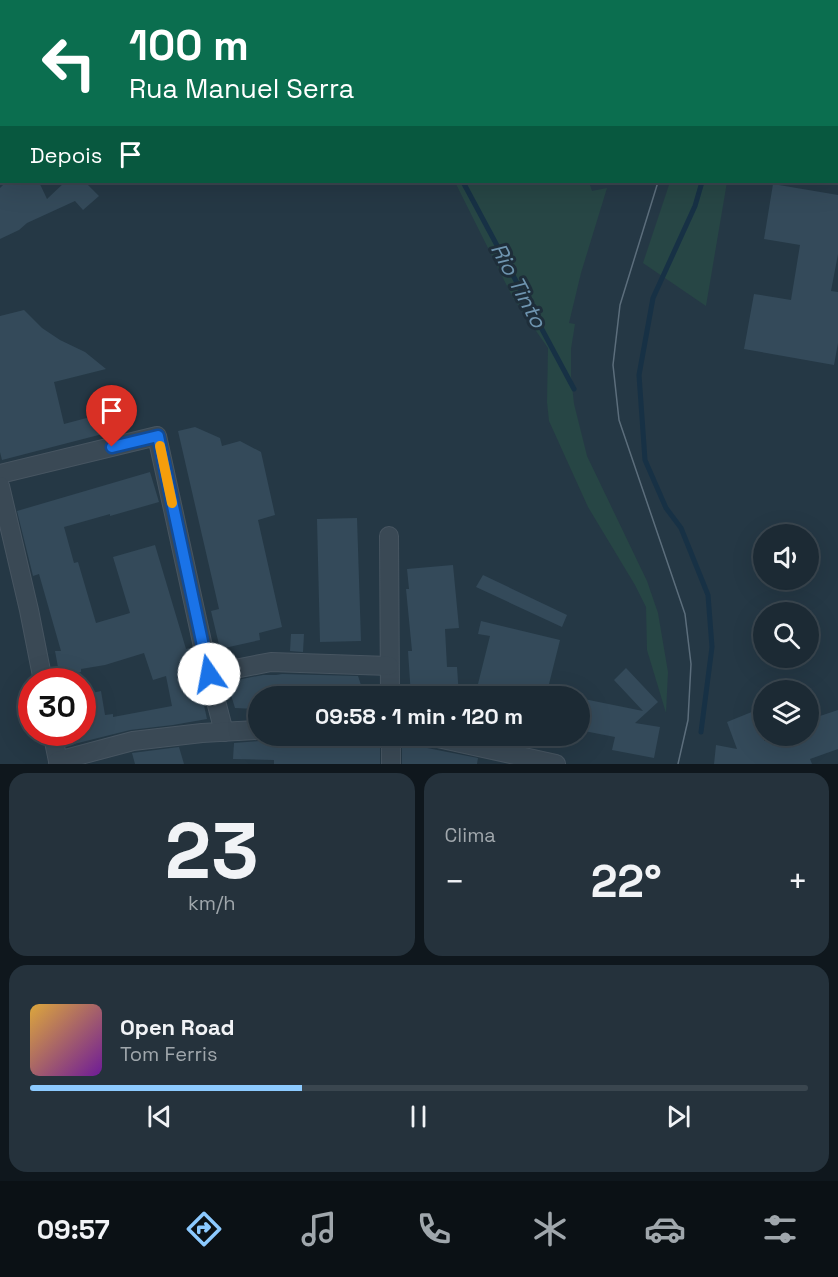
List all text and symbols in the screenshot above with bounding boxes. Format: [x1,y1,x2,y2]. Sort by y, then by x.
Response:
text: 100 m [129,19,249,72]
icon: left [30,24,108,102]
text: Rua Manuel Serra [129,71,354,106]
icon: arrive [114,138,147,171]
text: Depois [30,141,102,169]
water label: Rio Tinto [485,238,554,334]
pin [86,385,137,447]
icon: arrive [95,394,128,427]
map controls [753,524,819,746]
button: sound [753,524,819,590]
button: search [753,602,819,668]
position arrow [177,642,241,706]
speed limit sign: 30 [18,668,96,746]
button: layers [753,680,819,746]
text: 09:58 · 1 min · 120 m [315,702,523,730]
text: 23 [165,801,259,901]
text: Clima [445,822,496,848]
text: 22° [591,853,662,910]
text: − [445,861,465,903]
text: + [788,861,808,903]
text: km/h [188,890,236,916]
text: Open Road [120,1013,235,1041]
text: Tom Ferris [120,1041,218,1067]
icon: previous [143,1100,176,1133]
icon: pause [402,1100,435,1133]
icon: next [662,1100,695,1133]
icon: directions [183,1208,225,1250]
icon: music [298,1208,340,1250]
icon: phone [413,1208,455,1250]
icon: climate [529,1208,571,1250]
icon: car [644,1208,686,1250]
icon: filters [759,1208,801,1250]
text: 09:57 [37,1212,110,1247]

